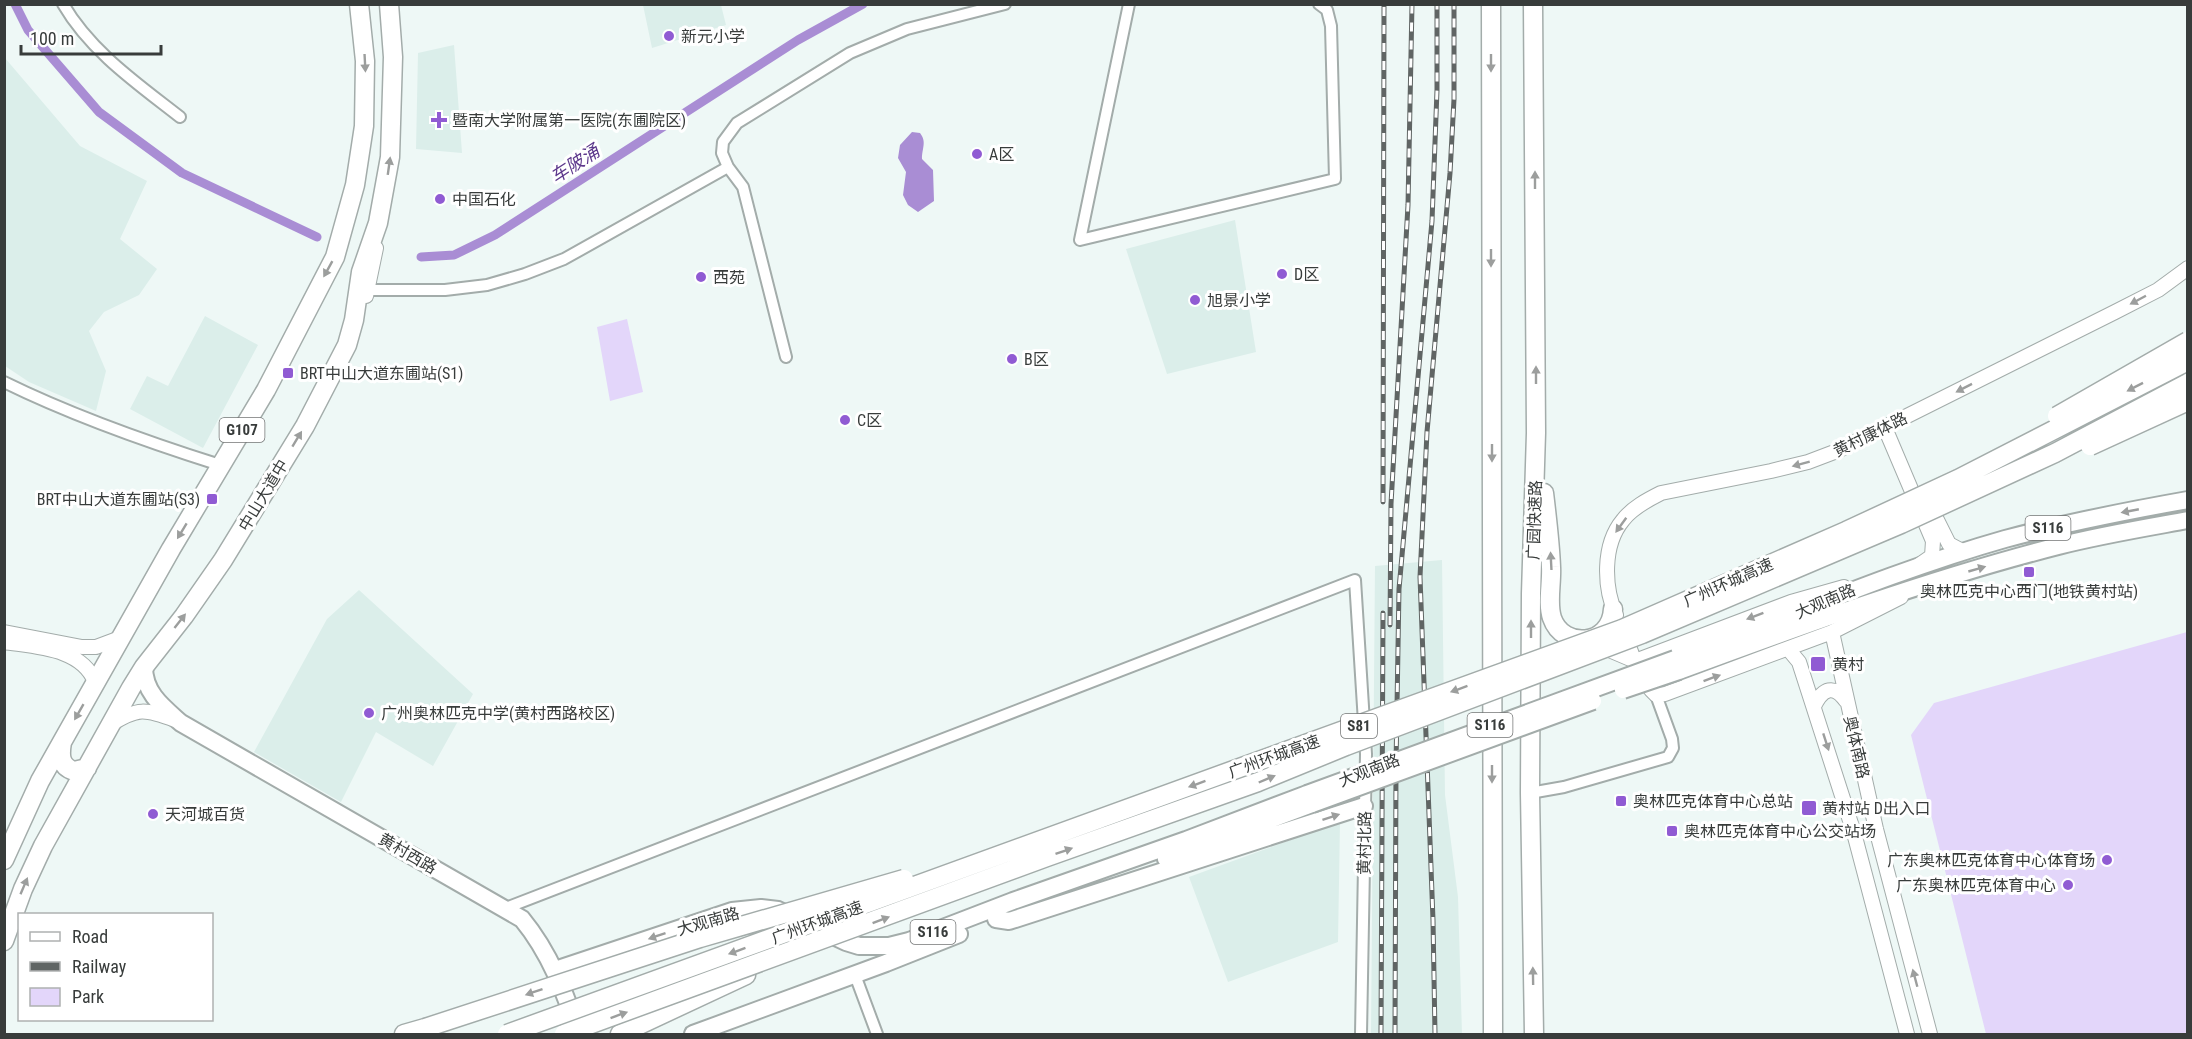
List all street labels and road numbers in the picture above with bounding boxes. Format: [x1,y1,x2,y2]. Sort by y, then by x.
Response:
street label: 黄村康体路 [1830,408,1910,461]
road number: G107 [220,418,264,442]
street label: 中山大道中 [235,456,292,534]
street label: 广园快速路 [1524,480,1545,560]
road number: S116 [2026,516,2070,540]
street label: 广州环城高速 [1680,554,1776,611]
street label: 大观南路 [1792,580,1858,623]
road number: S116 [1468,713,1512,737]
road number: S81 [1341,714,1377,738]
street label: 奥体南路 [1840,714,1873,780]
street label: 广州环城高速 [1226,731,1323,782]
street label: 大观南路 [1336,750,1402,791]
street label: 黄村北路 [1354,811,1375,875]
street label: 黄村西路 [375,829,440,878]
street label: 广州环城高速 [769,897,866,948]
street label: 大观南路 [675,904,742,939]
road number: S116 [910,920,956,944]

